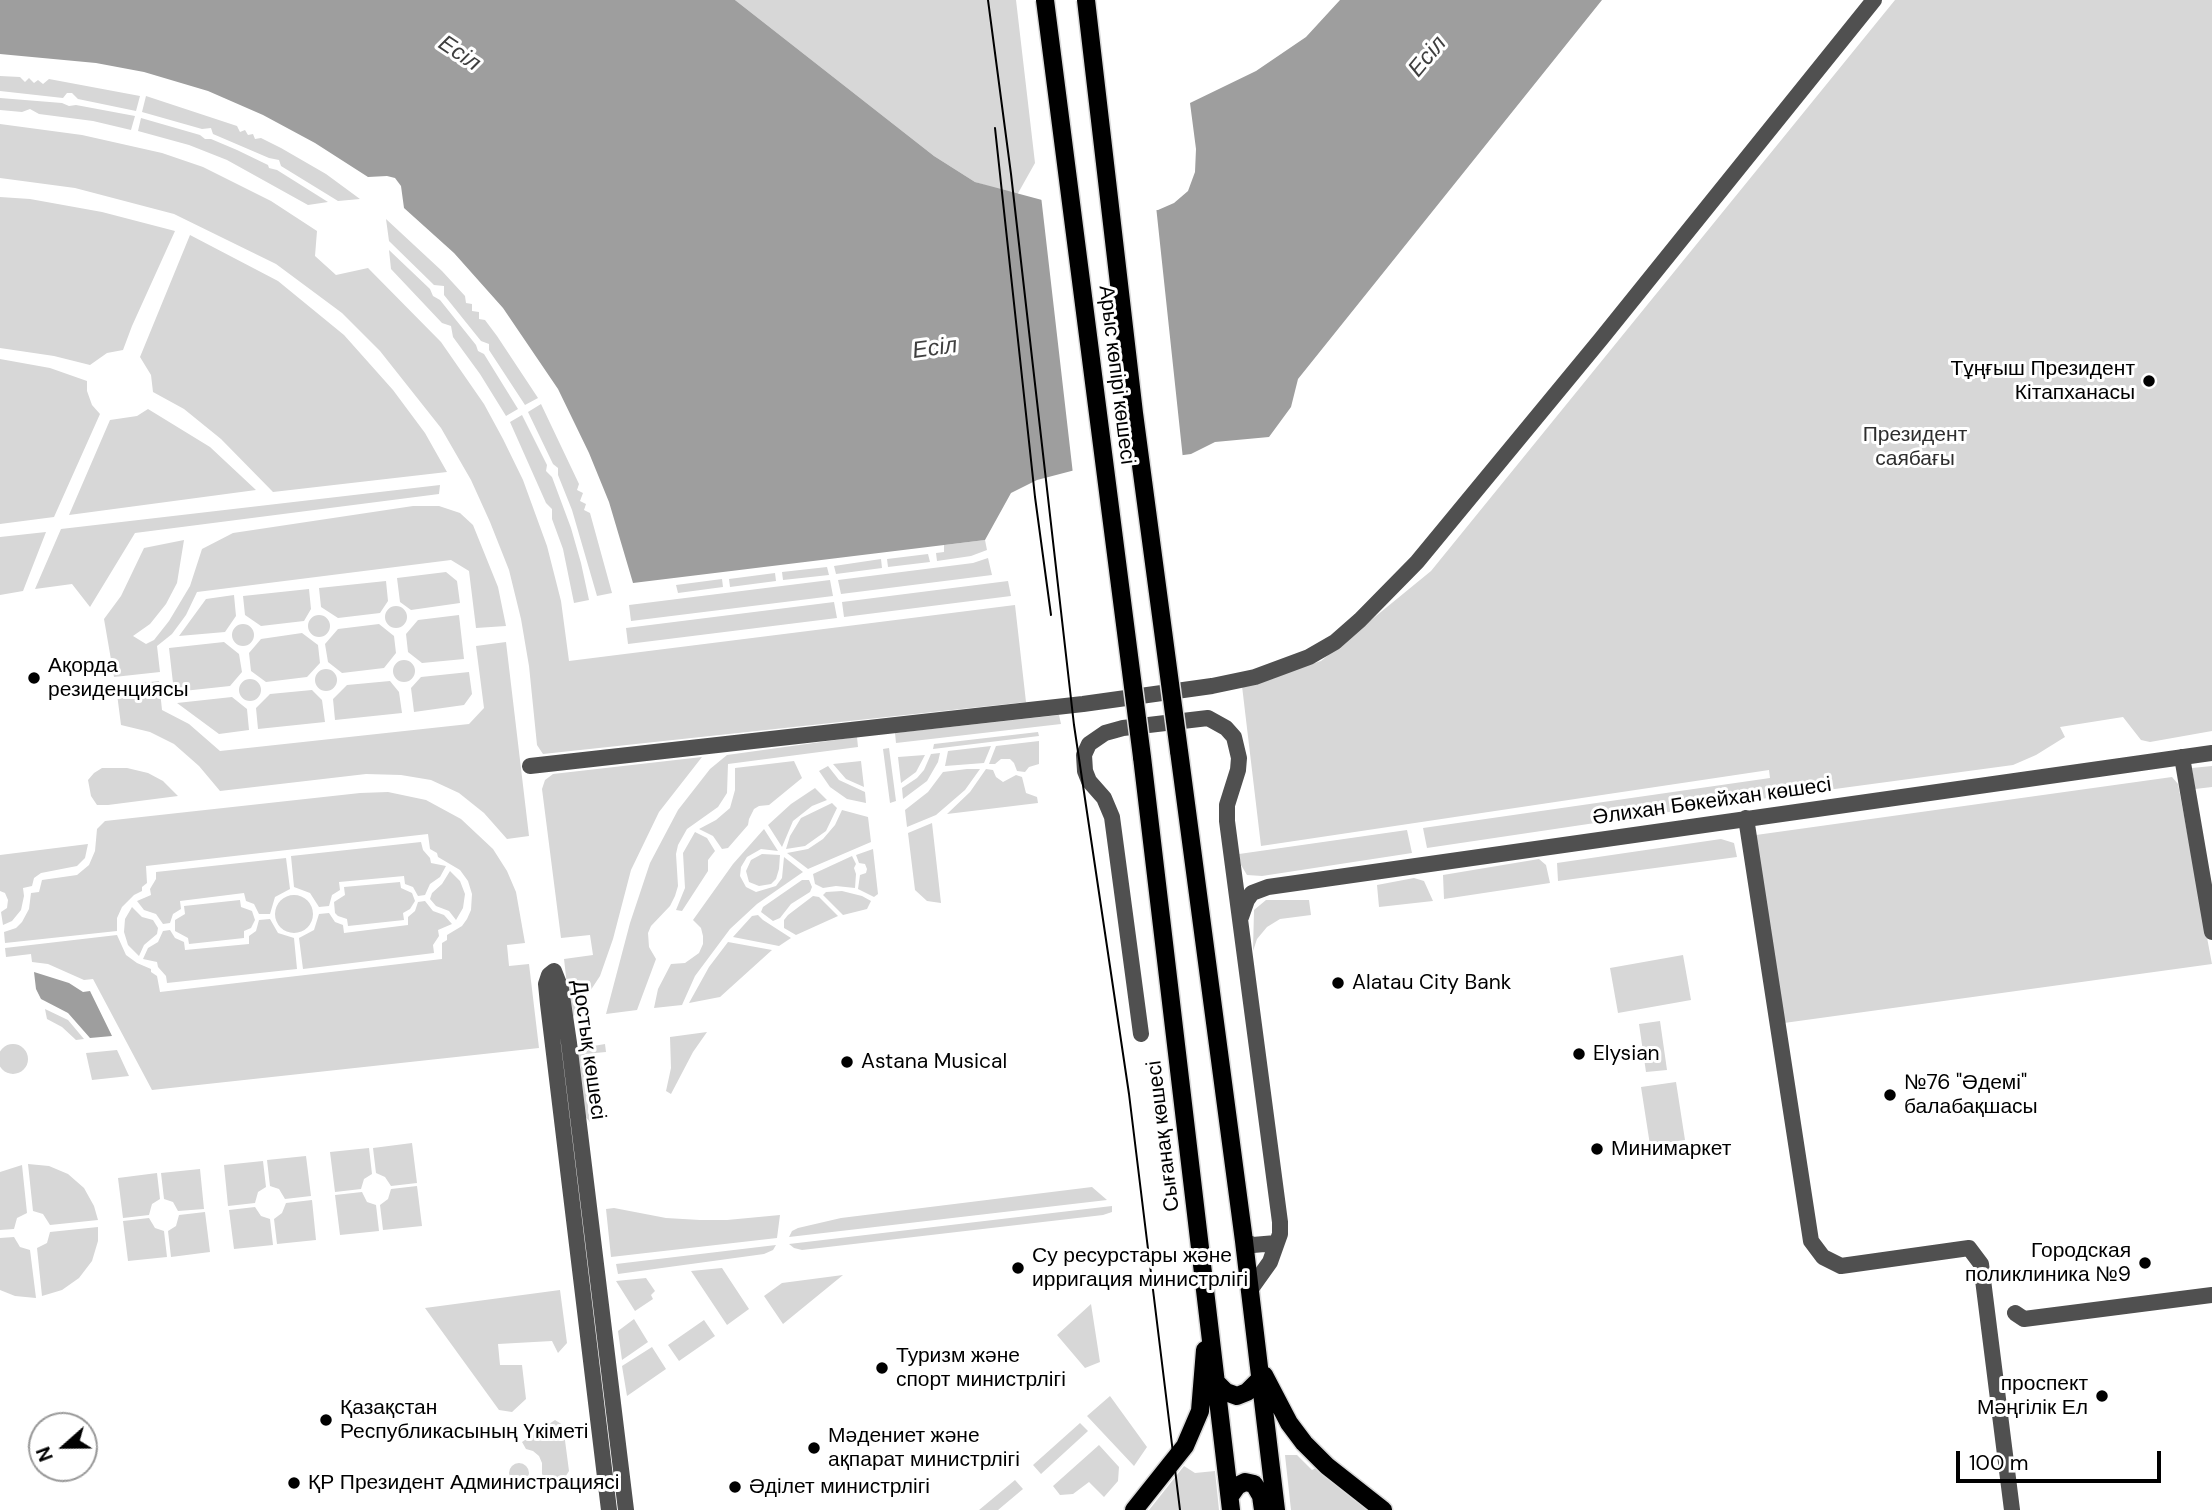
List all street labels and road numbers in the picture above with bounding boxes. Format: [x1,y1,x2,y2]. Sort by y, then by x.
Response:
street label: Арыс көпірі көшесі [1093,284,1139,466]
street label: Әлихан Бөкейхан көшесі [1591,773,1833,831]
street label: Достық көшесі [566,979,610,1121]
street label: Сығанақ көшесі [1142,1059,1186,1213]

